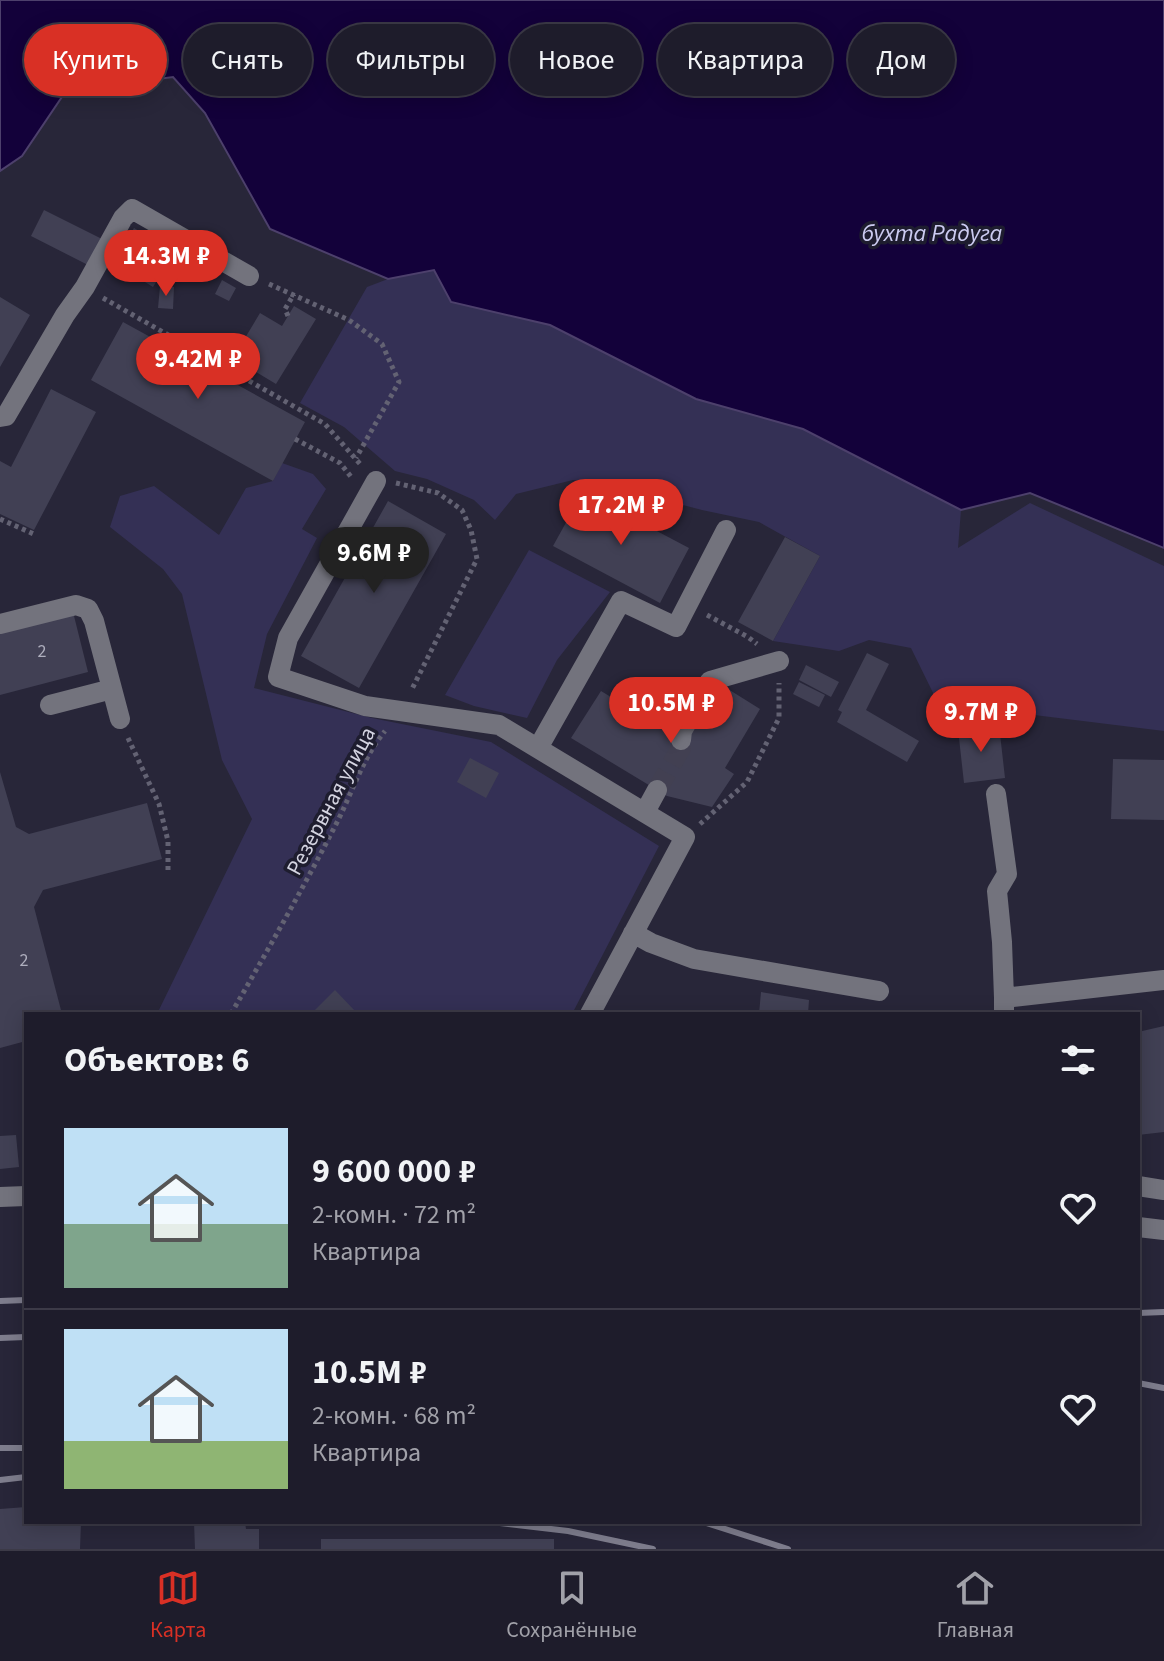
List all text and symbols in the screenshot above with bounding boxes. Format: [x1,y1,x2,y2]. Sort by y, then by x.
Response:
chip: Купить [24,24,167,96]
chip: Снять [183,24,312,96]
chip: Фильтры [328,24,494,96]
chip: Новое [510,24,642,96]
chip: Квартира [658,24,832,96]
chip: Дом [848,24,955,96]
water label: бухта Радуга [862,216,1003,251]
pin: 14.3M ₽ [92,230,240,298]
text: 14.3M ₽ [122,237,210,274]
pin: 9.42M ₽ [124,333,272,401]
text: 9.42M ₽ [154,340,242,377]
pin: 17.2M ₽ [547,479,695,547]
text: 17.2M ₽ [577,486,665,523]
pin: 9.6M ₽ [309,527,439,595]
text: 9.6M ₽ [337,534,411,571]
house number: 2 [38,639,47,664]
pin: 10.5M ₽ [597,677,745,745]
text: 10.5M ₽ [627,684,715,721]
pin: 9.7M ₽ [916,686,1046,754]
text: 9.7M ₽ [944,693,1018,730]
street label: Резервная улица [278,721,384,881]
house number: 2 [20,948,29,973]
text: Объектов: 6 [64,1036,249,1085]
icon: filters [1056,1038,1100,1082]
text: 9 600 000 ₽ [312,1147,476,1196]
icon: home [128,1160,224,1256]
icon: heart [1056,1186,1100,1230]
text: 2-комн. · 72 m² [312,1196,476,1233]
text: Квартира [312,1233,421,1270]
text: 10.5M ₽ [312,1348,427,1397]
icon: home [128,1361,224,1457]
icon: heart [1056,1387,1100,1431]
text: 2-комн. · 68 m² [312,1397,476,1434]
text: Квартира [312,1434,421,1471]
tab: Карта [150,1566,206,1646]
tab: Сохранённые [506,1566,637,1646]
tab: Главная [937,1566,1014,1646]

